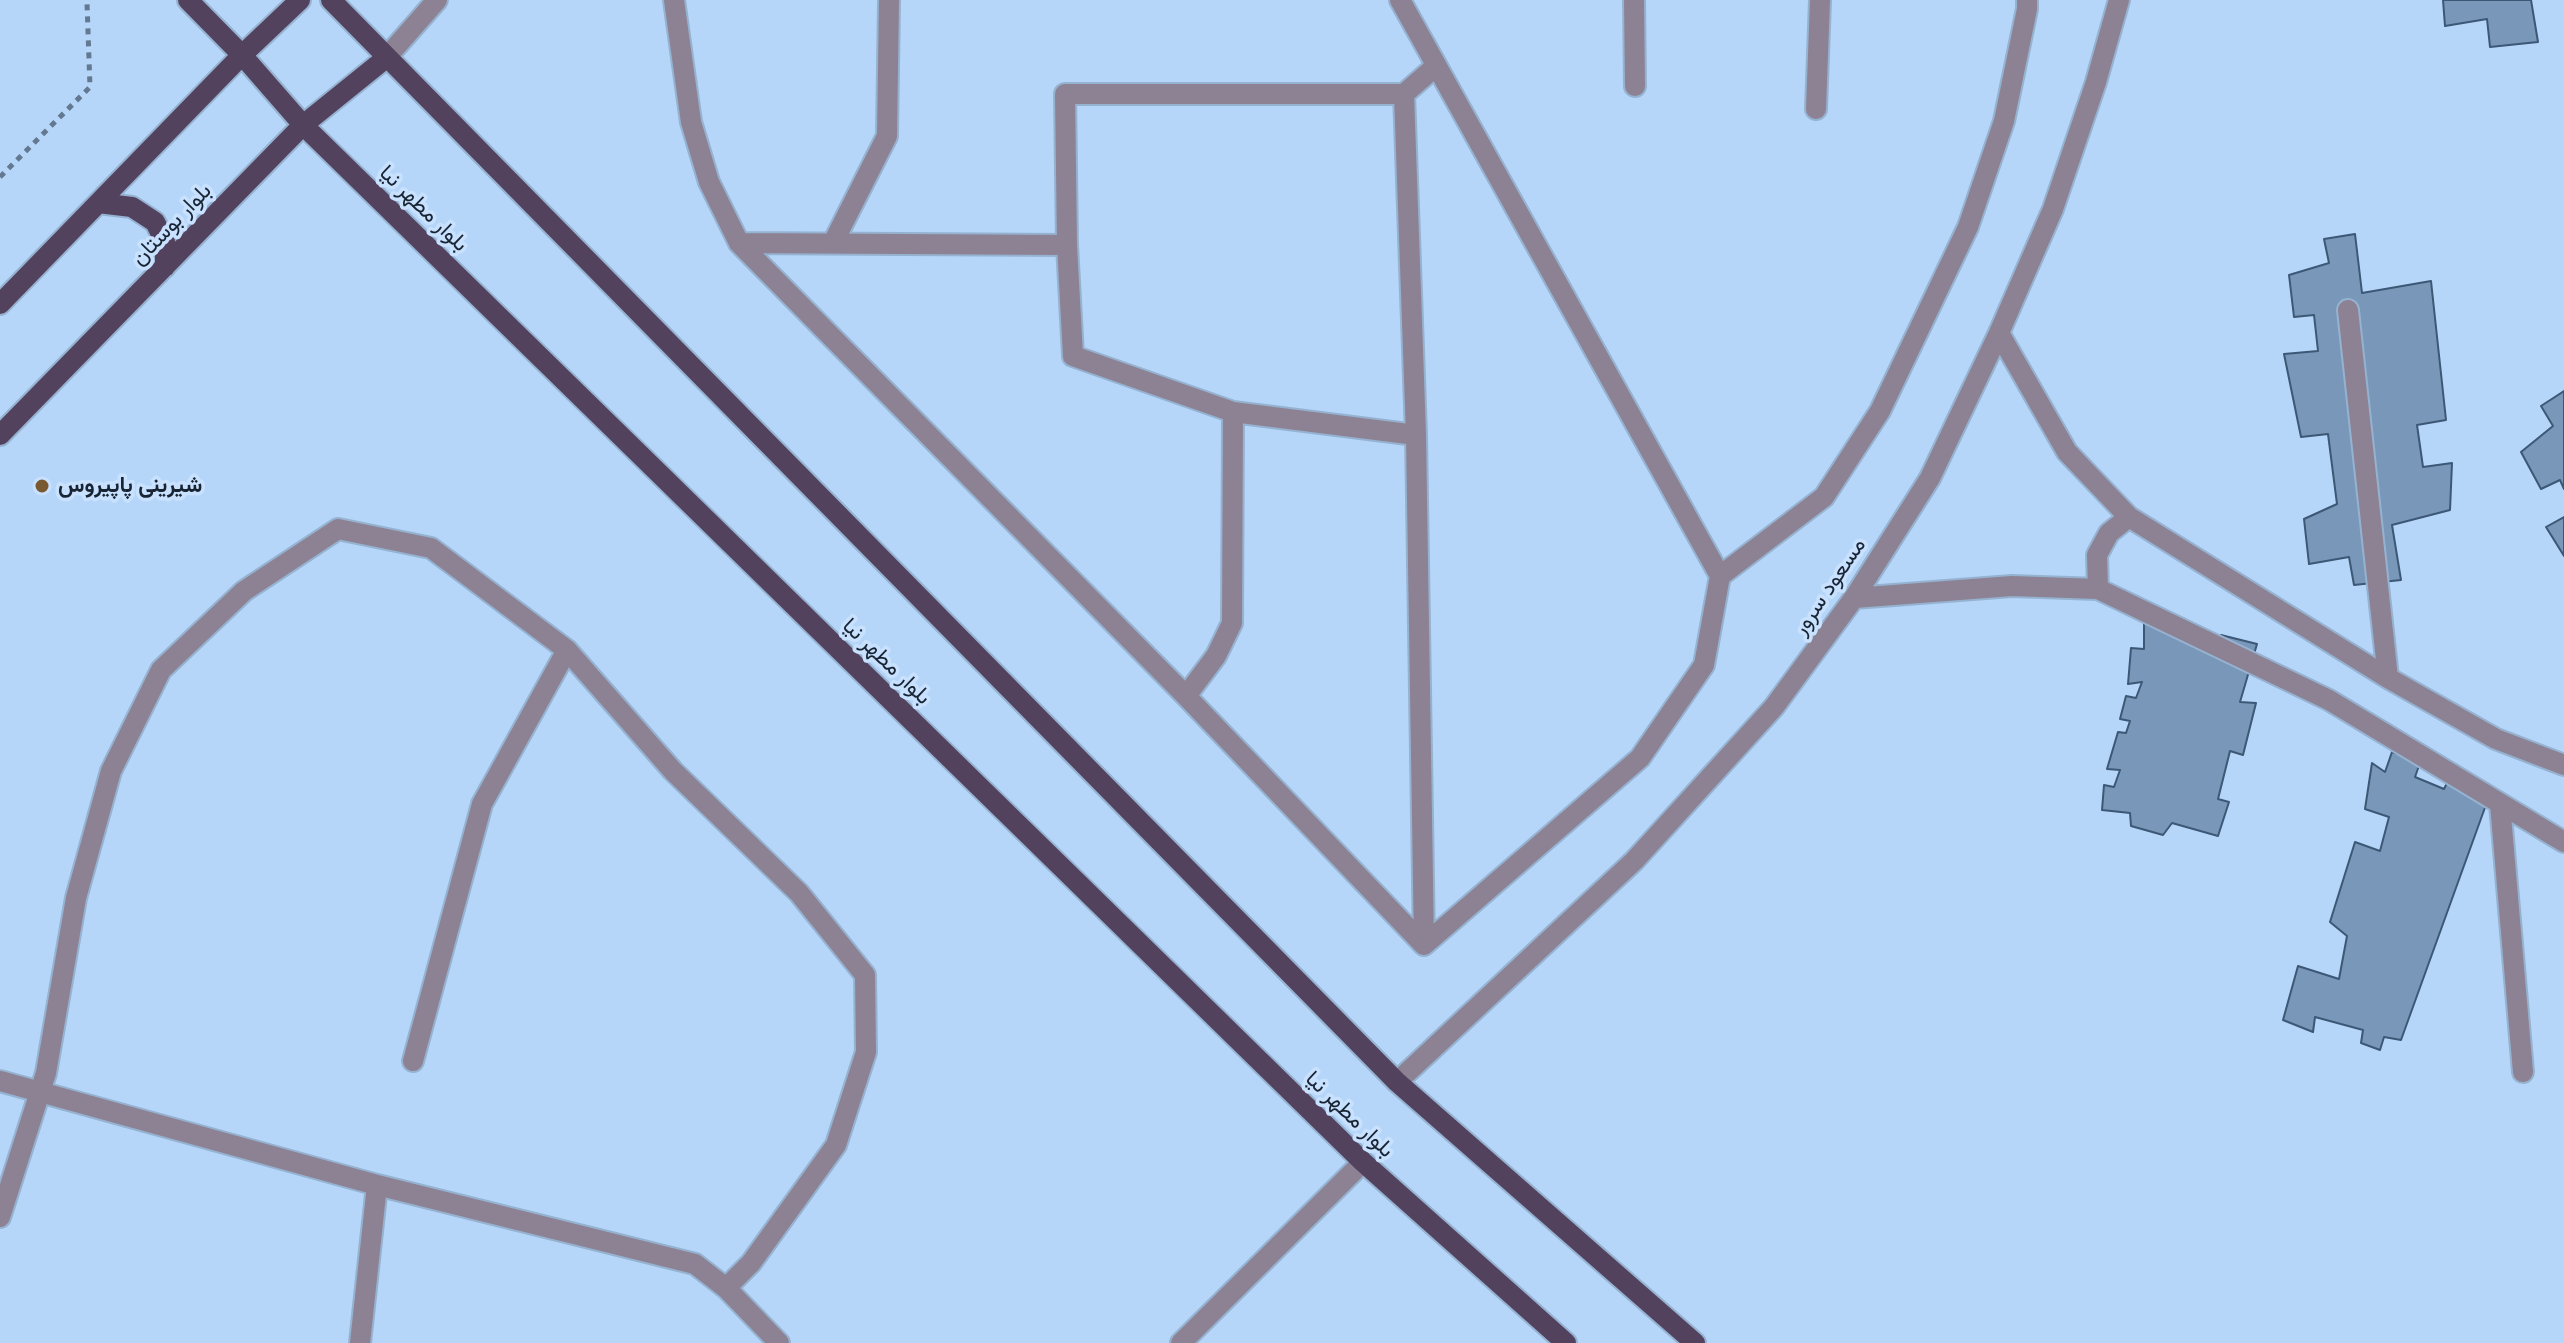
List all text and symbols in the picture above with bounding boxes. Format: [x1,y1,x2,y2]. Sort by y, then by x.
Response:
street label: بلوار مطهر نیا [373,160,473,258]
street label: بلوار بوستان [126,178,218,272]
place label: شیرینی پاپیروس [58,473,202,499]
marker: شیرینی پاپیروس [33,477,51,495]
street label: مسعود سرور [1788,533,1872,641]
street label: بلوار مطهر نیا [836,613,936,711]
street label: بلوار مطهر نیا [1299,1066,1399,1164]

